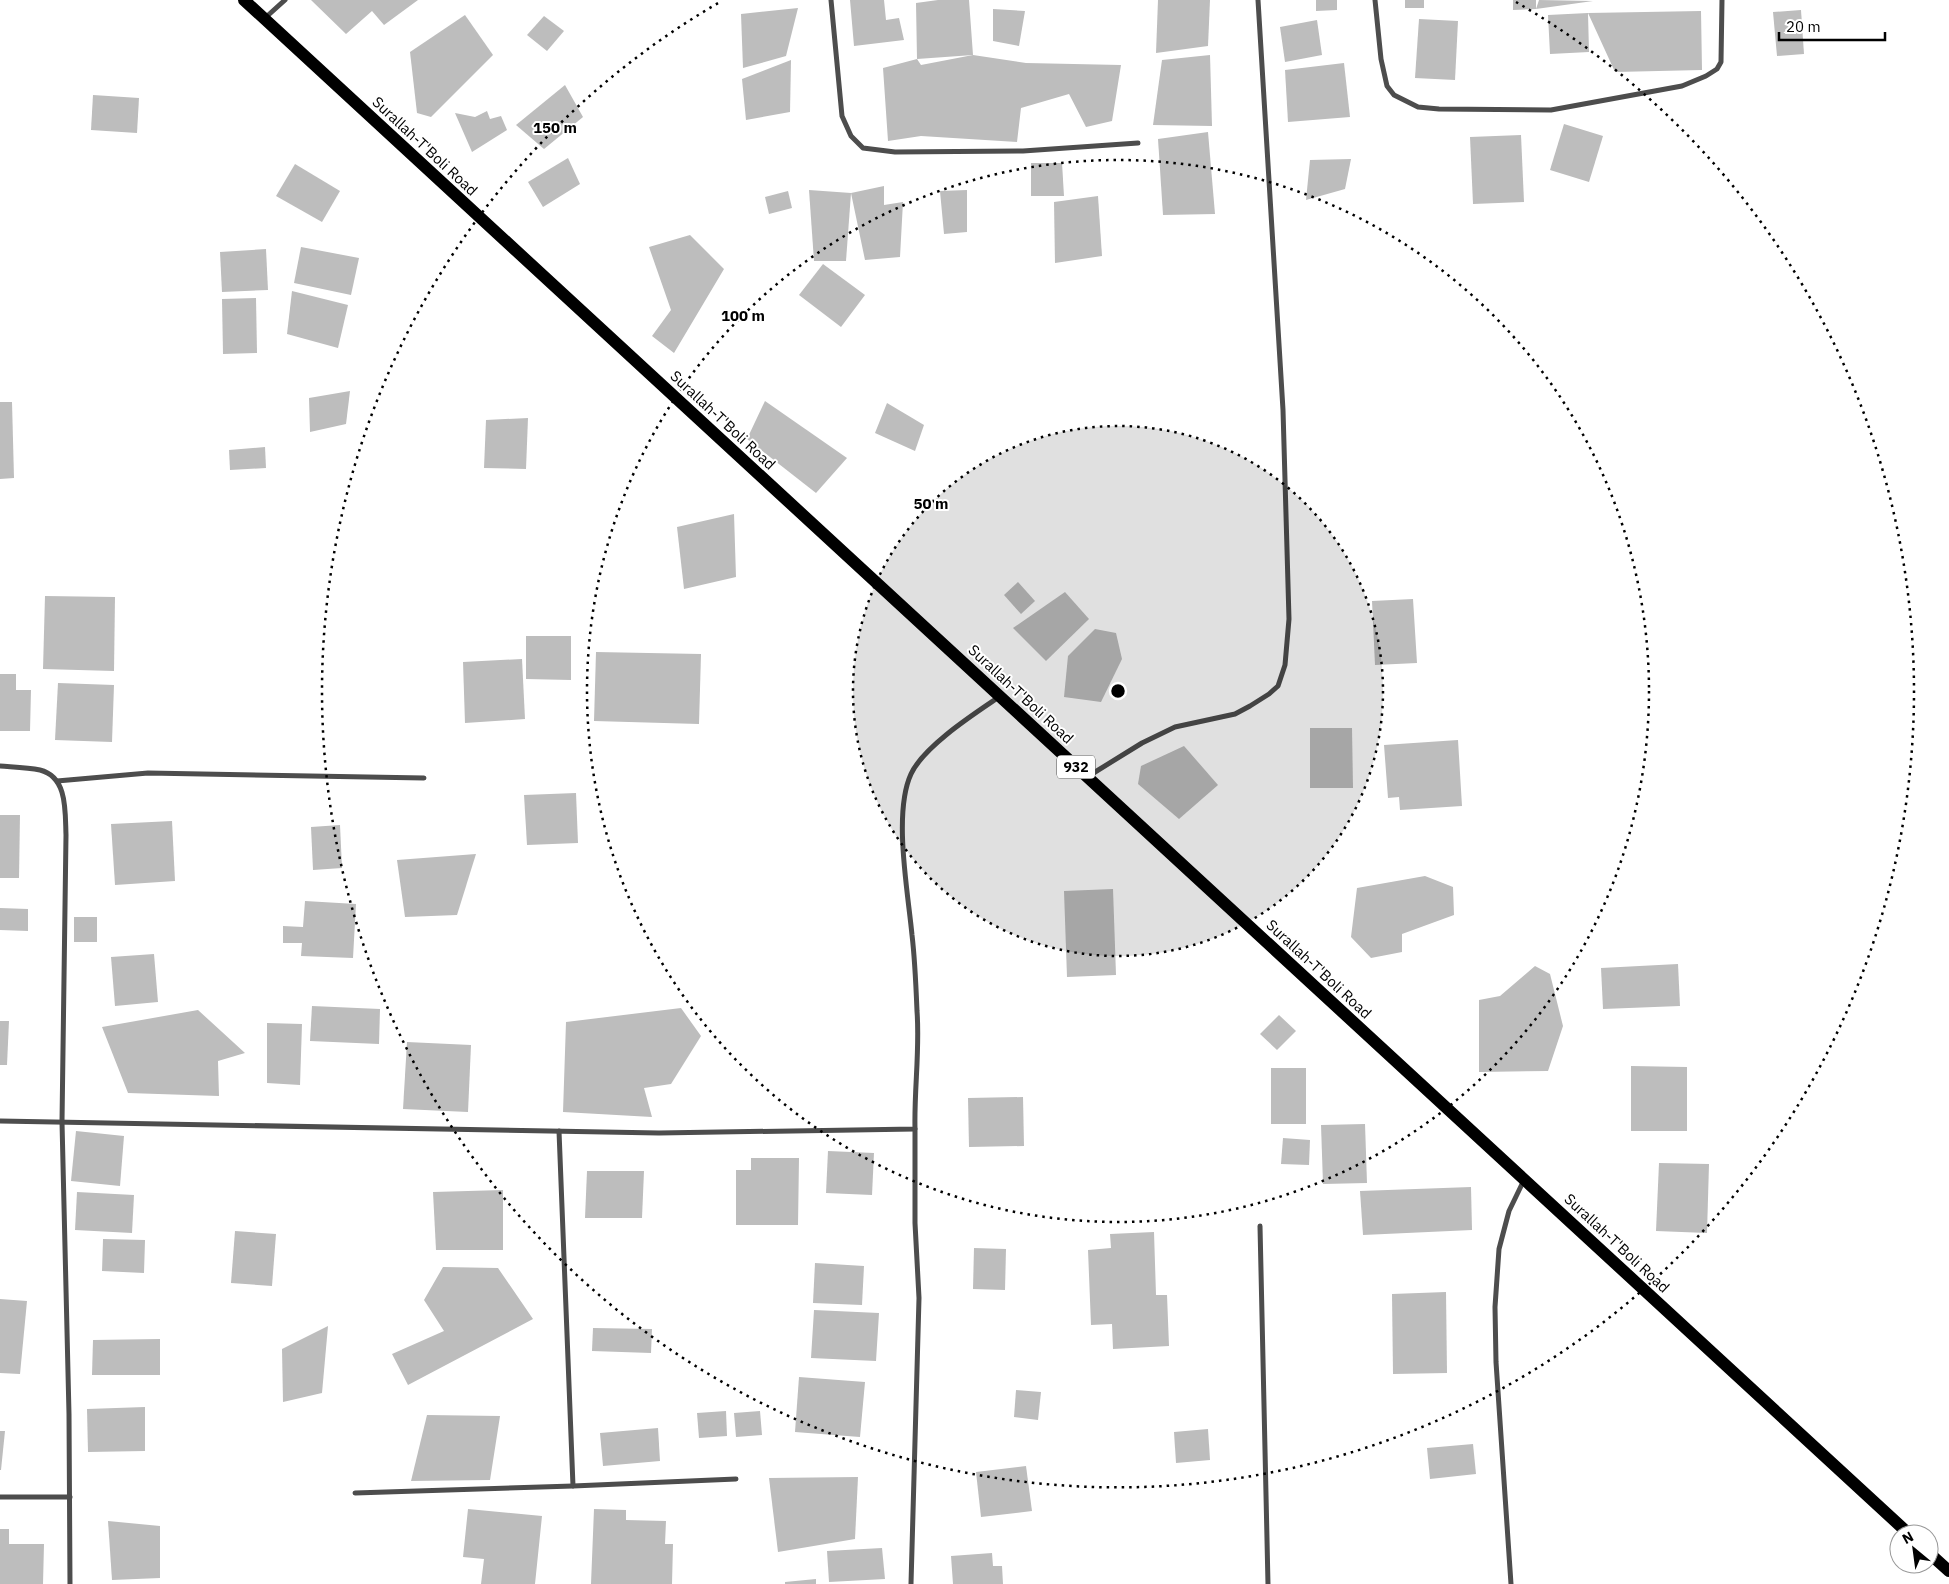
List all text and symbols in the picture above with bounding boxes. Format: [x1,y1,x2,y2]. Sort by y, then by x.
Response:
scale bar [1779,10,1885,42]
text: 20 m [1786,17,1821,36]
street label: Surallah-T'Boli Road [368,92,482,200]
text: 150 m [533,118,577,137]
text: 100 m [721,306,765,325]
street label: Surallah-T'Boli Road [666,366,780,474]
text: 50 m [914,494,948,513]
street label: Surallah-T'Boli Road [964,640,1078,748]
centre of rings [1109,682,1127,700]
road number: 932 [1057,756,1095,779]
street label: Surallah-T'Boli Road [1262,915,1376,1023]
street label: Surallah-T'Boli Road [1560,1189,1674,1297]
north arrow [1889,1524,1939,1574]
text: N [1899,1527,1916,1548]

